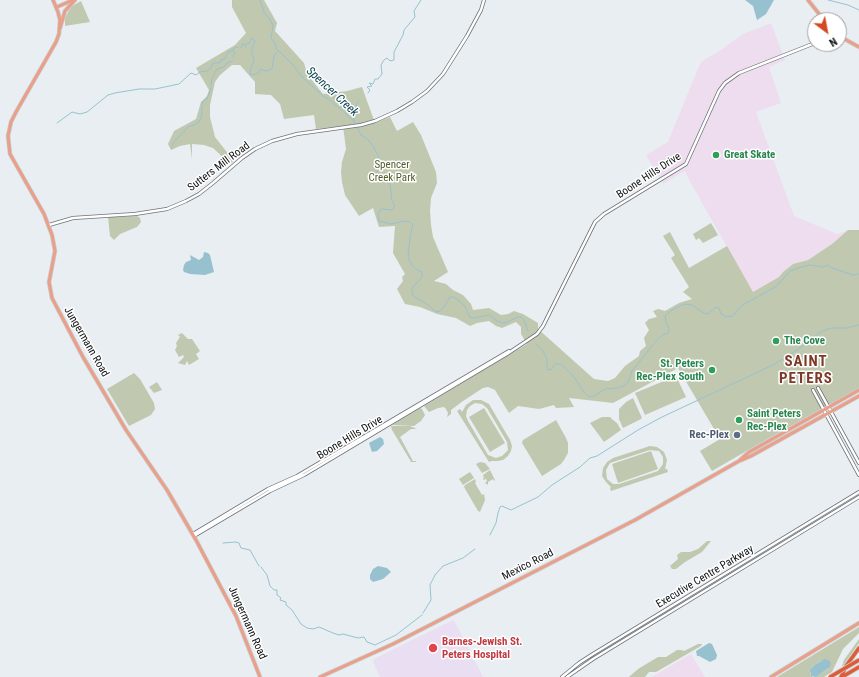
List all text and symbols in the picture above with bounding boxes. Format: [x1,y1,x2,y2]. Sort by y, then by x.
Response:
north arrow [807,12,847,52]
text: N [827,34,839,49]
water label: Spencer Creek [303,64,361,120]
street label: Sutters Mill Road [185,139,253,195]
place label: Great Skate [724,148,775,162]
street label: Boone Hills Drive [614,150,684,202]
marker: Great Skate [711,150,721,160]
park label: Spencer Creek Park [369,158,415,184]
street label: Jungermann Road [61,305,111,379]
place label: The Cove [784,334,825,348]
marker: The Cove [771,336,781,346]
district label: SAINT PETERS [779,353,833,388]
place label: St. Peters Rec-Plex South [636,357,704,383]
marker: St. Peters Rec-Plex South [707,365,717,375]
place label: Saint Peters Rec-Plex [747,407,801,433]
street label: Boone Hills Drive [315,413,385,463]
marker: Saint Peters Rec-Plex [734,415,744,425]
place label: Rec-Plex [689,428,729,442]
marker: Rec-Plex [732,430,742,440]
street label: Executive Centre Parkway [654,543,756,611]
street label: Mexico Road [500,546,556,584]
street label: Jungermann Road [225,584,269,662]
place label: Barnes-Jewish St. Peters Hospital [442,635,522,661]
marker: Barnes-Jewish St. Peters Hospital [427,642,439,654]

